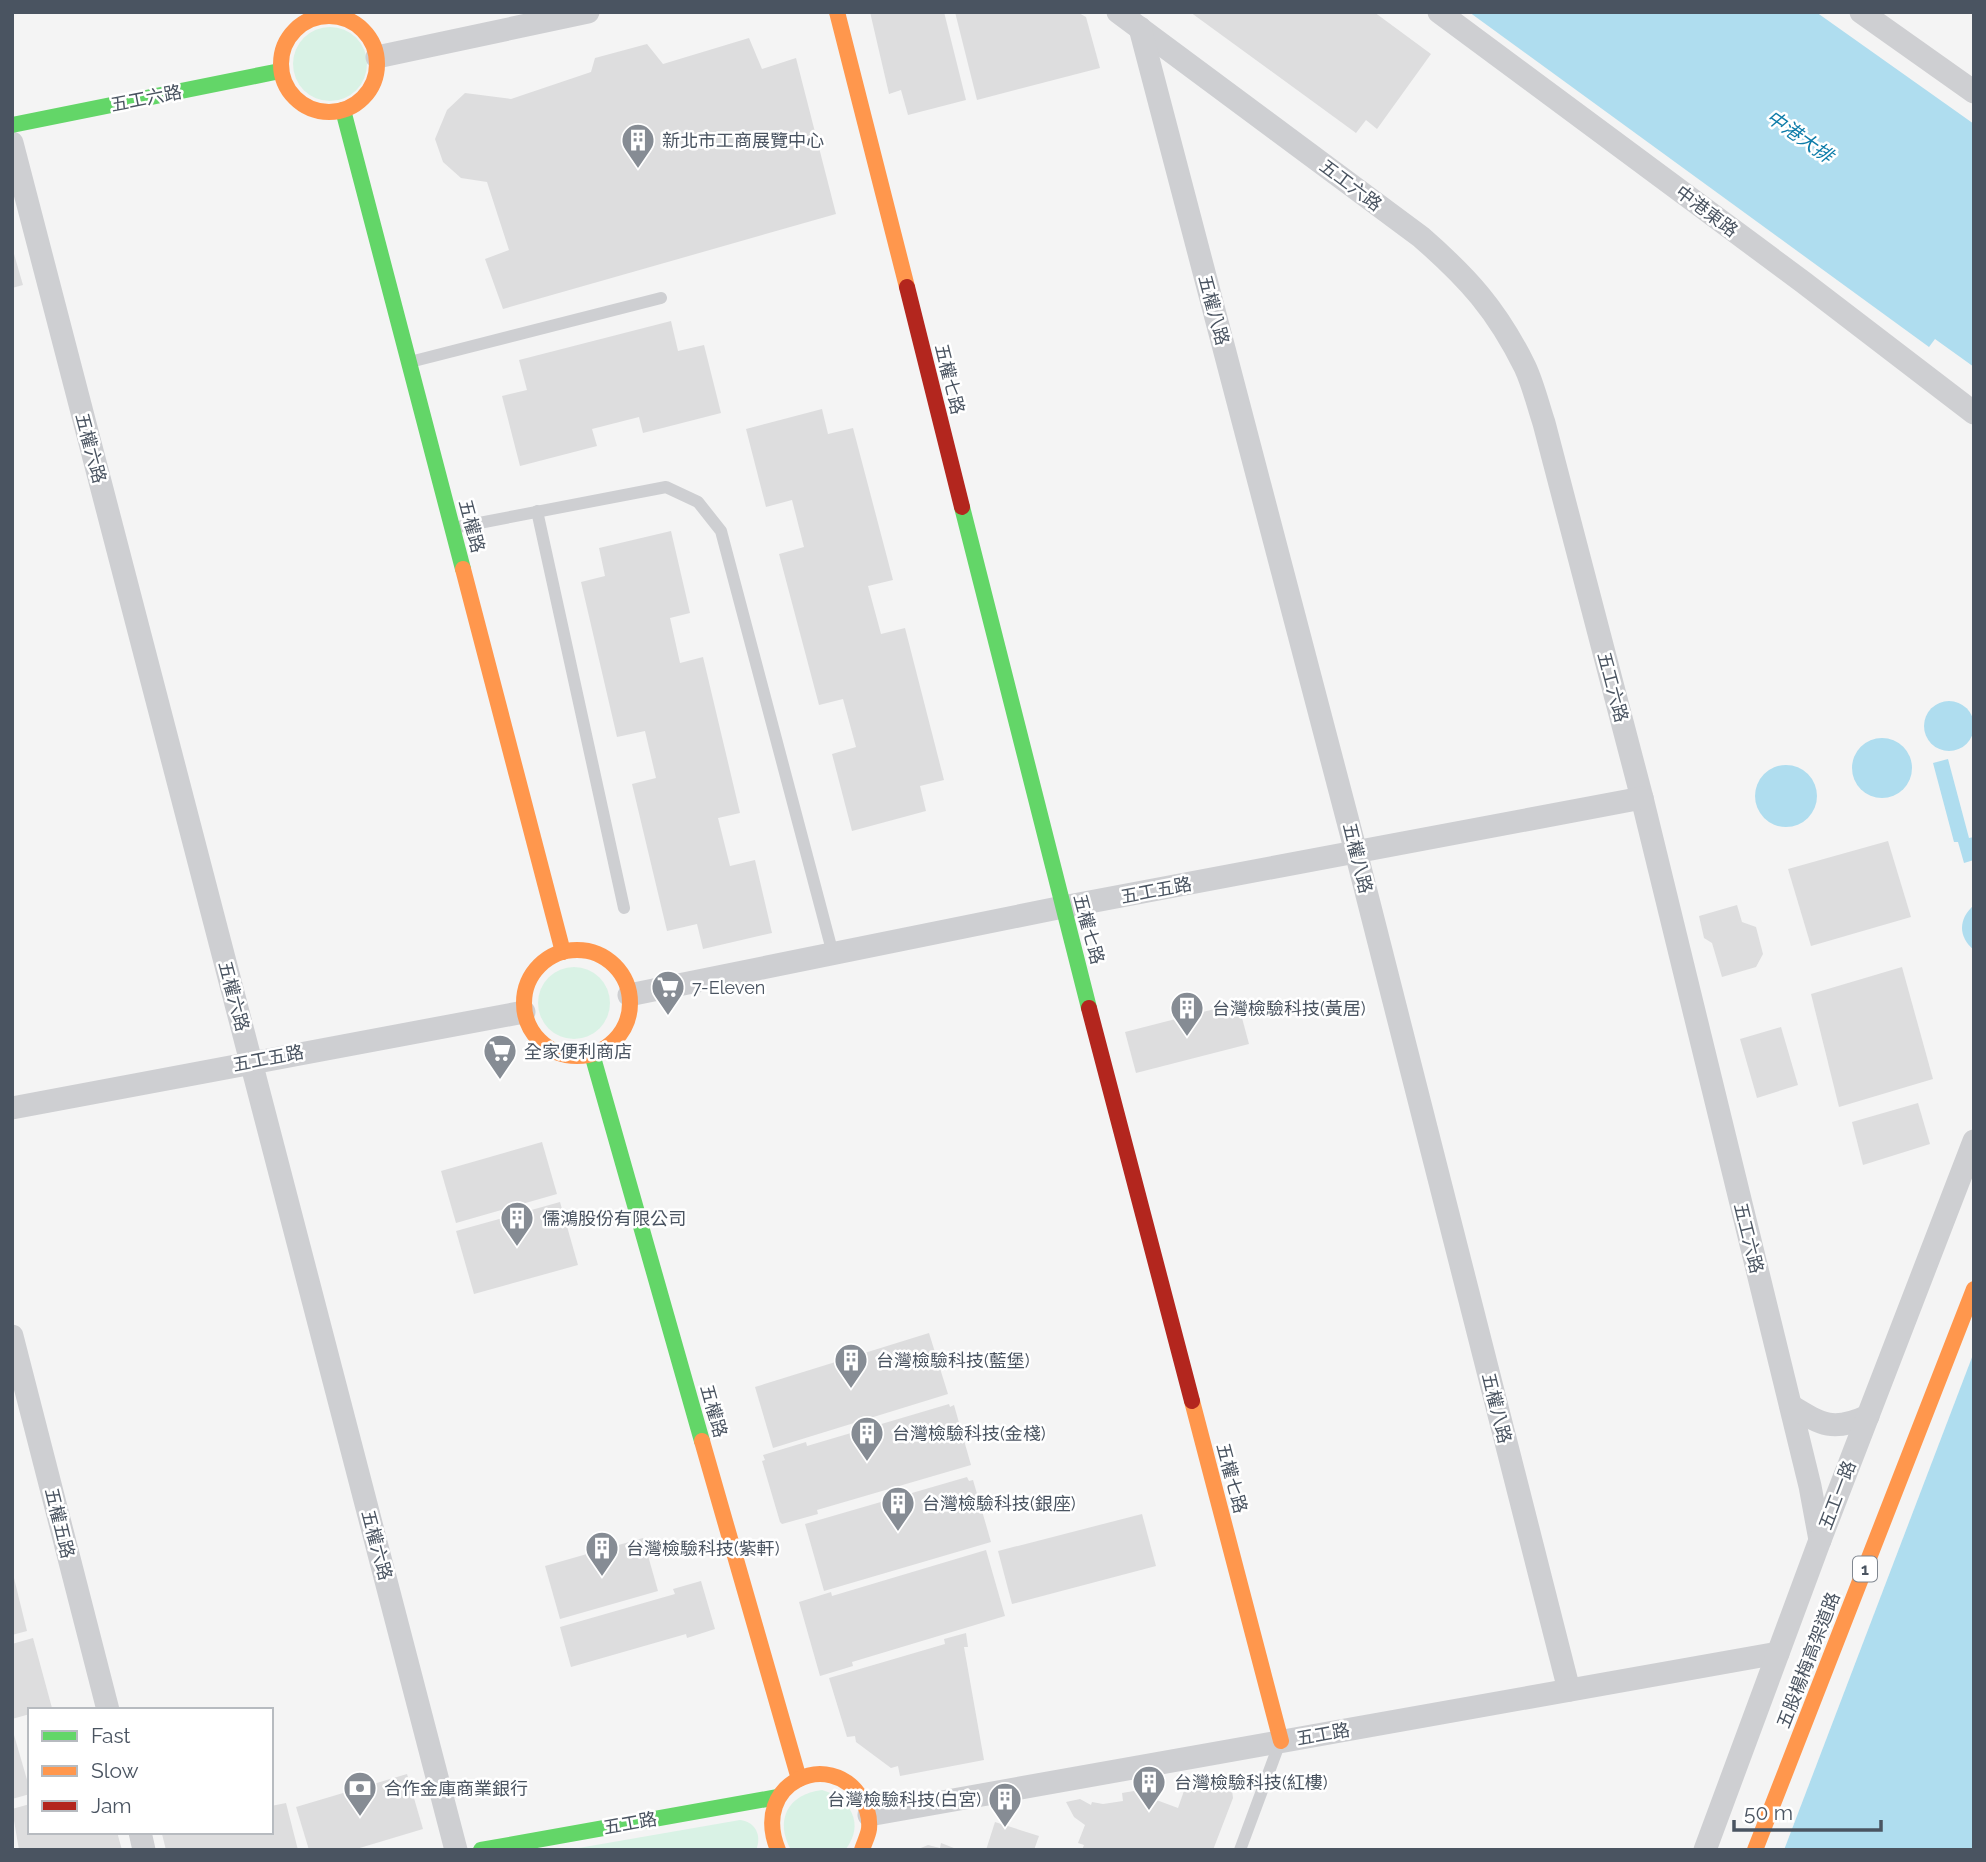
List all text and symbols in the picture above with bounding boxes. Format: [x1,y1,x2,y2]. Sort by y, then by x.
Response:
street label: 五工六路 [109,81,183,115]
water label: 中港大排 [1763,105,1840,169]
building icon: 新北市工商展覽中心 [619,121,657,170]
place label: 新北市工商展覽中心 [662,130,824,151]
street label: 五工六路 [1316,155,1386,215]
street label: 中港東路 [1672,181,1742,241]
street label: 五權八路 [1195,273,1233,347]
street label: 五權七路 [931,342,969,416]
street label: 五權六路 [72,411,110,485]
street label: 五權路 [455,497,489,555]
street label: 五工六路 [1594,650,1632,724]
street label: 五權八路 [1339,821,1377,895]
street label: 五工五路 [1119,873,1193,907]
street label: 五權七路 [1070,892,1108,966]
street label: 五權六路 [215,959,253,1033]
supermarket icon: 7-Eleven [649,968,687,1017]
place label: 7-Eleven [692,977,765,998]
building icon: 台灣檢驗科技(黃居) [1168,989,1206,1038]
place label: 台灣檢驗科技(黃居) [1212,998,1366,1019]
supermarket icon: 全家便利商店 [481,1032,519,1081]
street label: 五工五路 [231,1041,305,1075]
place label: 全家便利商店 [524,1041,632,1062]
building icon: 儒鴻股份有限公司 [498,1199,536,1248]
street label: 五工六路 [1730,1201,1768,1275]
place label: 儒鴻股份有限公司 [542,1208,686,1229]
building icon: 台灣檢驗科技(藍堡) [832,1341,870,1390]
place label: 台灣檢驗科技(藍堡) [876,1350,1030,1371]
street label: 五權八路 [1478,1371,1516,1445]
street label: 五權路 [696,1382,732,1440]
building icon: 台灣檢驗科技(金棧) [848,1414,886,1463]
place label: 台灣檢驗科技(金棧) [892,1423,1046,1444]
street label: 五權七路 [1213,1441,1251,1515]
street label: 五工一路 [1814,1458,1860,1532]
building icon: 台灣檢驗科技(銀座) [879,1484,917,1533]
street label: 五權五路 [41,1486,79,1560]
place label: 台灣檢驗科技(銀座) [922,1493,1076,1514]
street label: 五權六路 [358,1508,396,1582]
building icon: 台灣檢驗科技(紫軒) [583,1529,621,1578]
place label: 台灣檢驗科技(紫軒) [626,1538,780,1559]
road number: 1 [1853,1556,1877,1582]
street label: 五股楊梅高架道路 [1772,1589,1844,1731]
legend [28,1708,273,1834]
street label: 五工路 [1295,1719,1351,1749]
text: Fast [91,1723,131,1748]
text: Slow [91,1758,139,1783]
building icon: 台灣檢驗科技(紅樓) [1130,1763,1168,1812]
bank icon: 合作金庫商業銀行 [341,1769,379,1818]
place label: 台灣檢驗科技(紅樓) [1174,1772,1328,1793]
place label: 合作金庫商業銀行 [384,1778,528,1799]
building icon: 台灣檢驗科技(白宮) [986,1780,1024,1829]
scale bar [1734,1788,1881,1832]
place label: 台灣檢驗科技(白宮) [827,1789,981,1810]
text: Jam [91,1793,132,1818]
text: 50 m [1744,1800,1793,1825]
street label: 五工路 [602,1808,658,1838]

